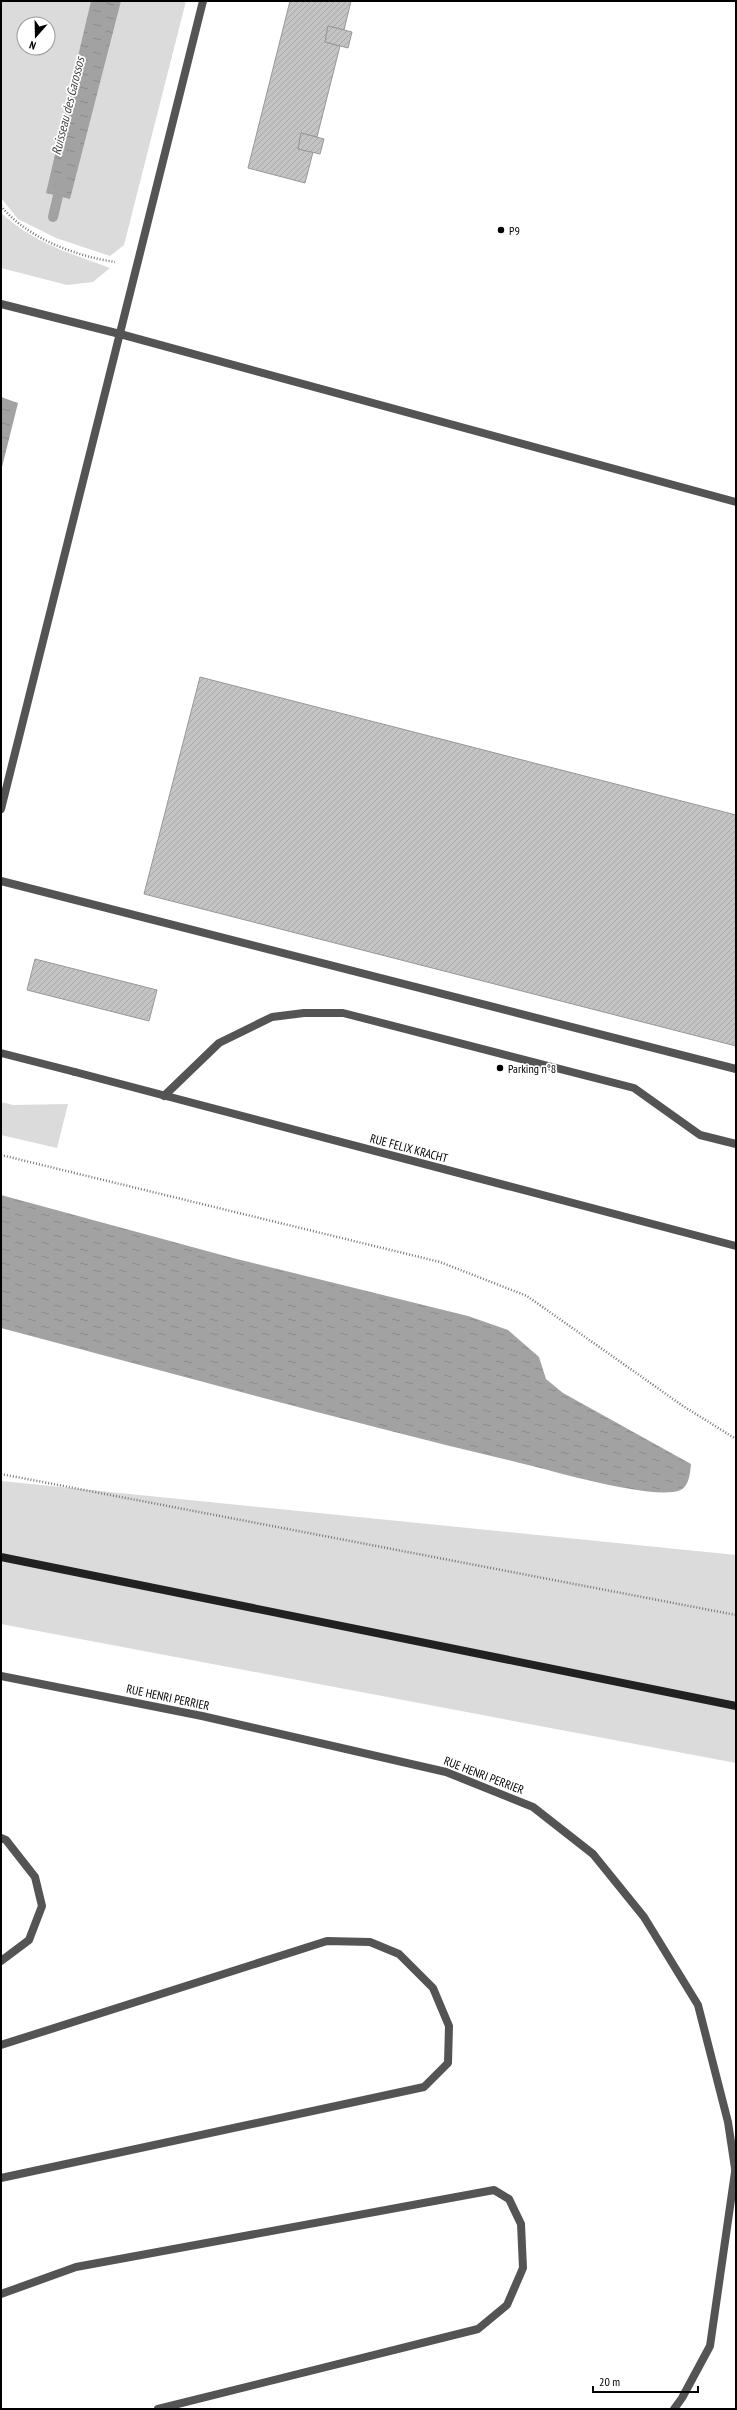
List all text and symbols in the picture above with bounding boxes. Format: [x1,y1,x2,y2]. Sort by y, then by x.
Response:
north arrow [16,16,56,56]
text: N [27,38,38,53]
water label: Ruisseau des Garossos [48,54,89,157]
place label: P9 [509,223,520,238]
marker: P9 [496,225,506,235]
place label: Parking n°8 [508,1061,556,1076]
marker: Parking n°8 [495,1063,505,1073]
street label: RUE FELIX KRACHT [368,1130,450,1166]
street label: RUE HENRI PERRIER [125,1681,211,1713]
street label: RUE HENRI PERRIER [442,1753,526,1797]
scale bar [593,2368,698,2394]
text: 20 m [599,2374,620,2389]

